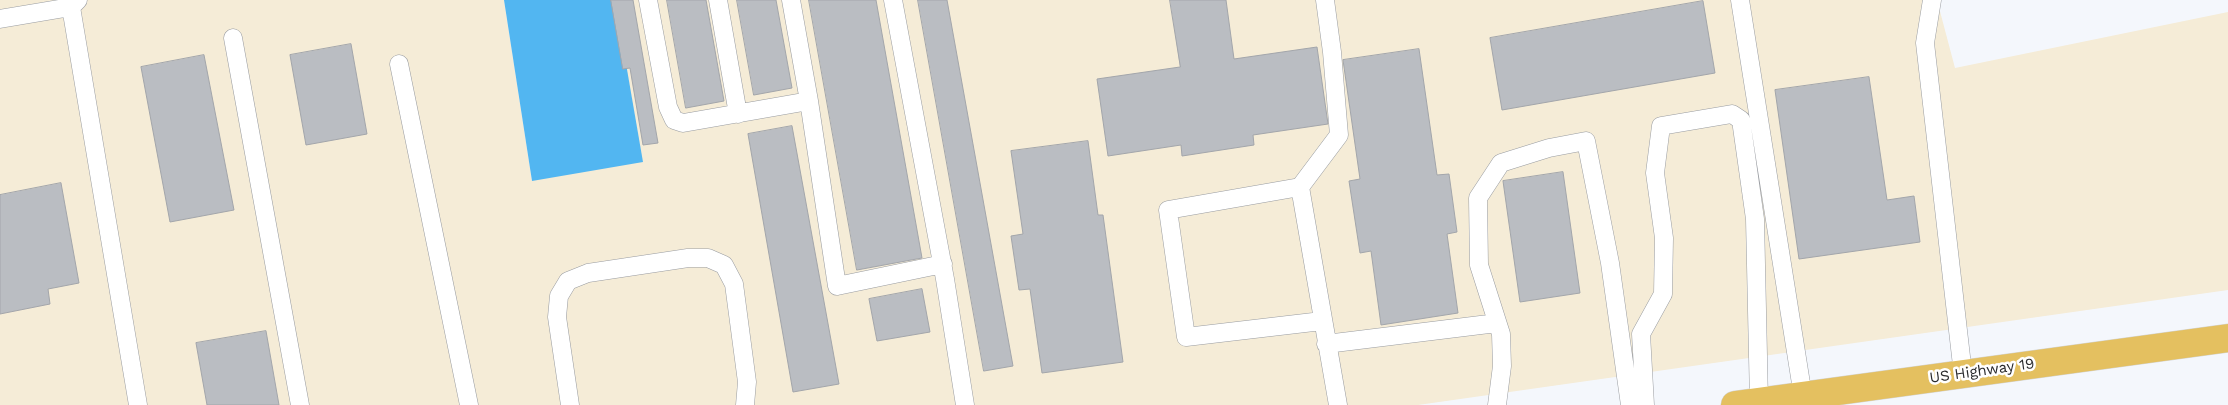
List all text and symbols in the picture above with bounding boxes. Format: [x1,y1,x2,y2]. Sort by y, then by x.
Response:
street label: US Highway 19 [1928,355,2036,387]

